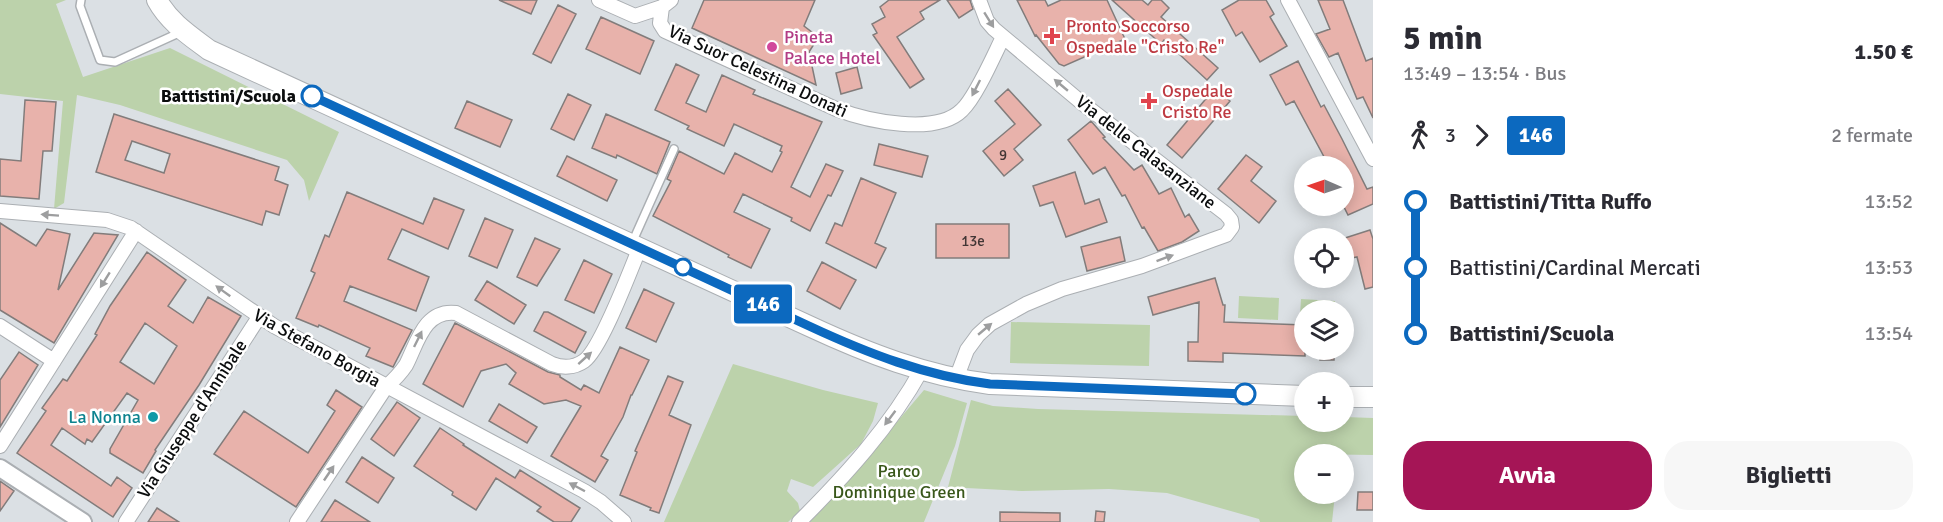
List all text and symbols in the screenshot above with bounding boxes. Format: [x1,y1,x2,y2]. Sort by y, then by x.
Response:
one-way arrow [983,12,994,28]
place label: Pronto Soccorso Ospedale "Cristo Re" [1066,15,1225,58]
text: 5 min [1403,18,1483,59]
street label: Via Suor Celestina Donati [665,20,851,122]
place label: Pineta Palace Hotel [784,26,880,69]
marker: Pronto Soccorso Ospedale "Cristo Re" [1043,27,1061,45]
text: 1.50 € [1854,38,1913,65]
marker: Pineta Palace Hotel [765,40,779,54]
text: 13:49 – 13:54 · Bus [1403,61,1566,86]
one-way arrow [1054,79,1069,92]
one-way arrow [971,80,981,97]
place label: Ospedale Cristo Re [1162,80,1233,123]
place label: Battistini/Scuola [161,85,296,107]
marker: Battistini/Scuola [301,85,323,107]
street label: Via delle Calasanziane [1071,90,1221,214]
marker: Ospedale Cristo Re [1140,92,1158,110]
icon: walk [1403,119,1436,152]
icon: forward [1465,119,1498,152]
text: 146 [1519,122,1553,148]
text: 3 [1445,123,1456,148]
text: 2 fermate [1831,123,1913,148]
house number: 9 [999,146,1007,164]
north arrow [1294,156,1354,216]
map controls [1294,156,1354,504]
text: Battistini/Titta Ruffo [1449,188,1652,215]
text: 13:52 [1864,189,1913,214]
one-way arrow [40,210,59,220]
button: locate [1294,228,1354,288]
house number: 13e [961,232,985,250]
one-way arrow [1156,252,1174,262]
text: Battistini/Cardinal Mercati [1449,254,1701,281]
text: 13:53 [1864,255,1913,280]
unlabelled marker [674,258,692,276]
one-way arrow [100,272,111,288]
line badge: 146 [728,284,798,324]
one-way arrow [216,285,232,297]
text: 146 [746,291,780,317]
button: layers [1294,300,1354,360]
street label: Via Stefano Borgia [250,304,384,392]
text: Battistini/Scuola [1449,320,1614,347]
text: 13:54 [1864,321,1913,346]
one-way arrow [977,323,992,336]
one-way arrow [413,330,423,347]
street label: Via Giuseppe d'Annibale [132,335,252,503]
one-way arrow [578,351,593,365]
button: + [1294,372,1354,432]
unlabelled marker [1234,383,1256,405]
place label: La Nonna [68,406,141,428]
marker: La Nonna [146,410,160,424]
one-way arrow [883,410,896,426]
button: Avvia [1403,441,1652,510]
button: Biglietti [1664,441,1913,510]
button: − [1294,444,1354,504]
park label: Parco Dominique Green [833,460,965,503]
one-way arrow [323,465,334,481]
one-way arrow [568,482,585,492]

